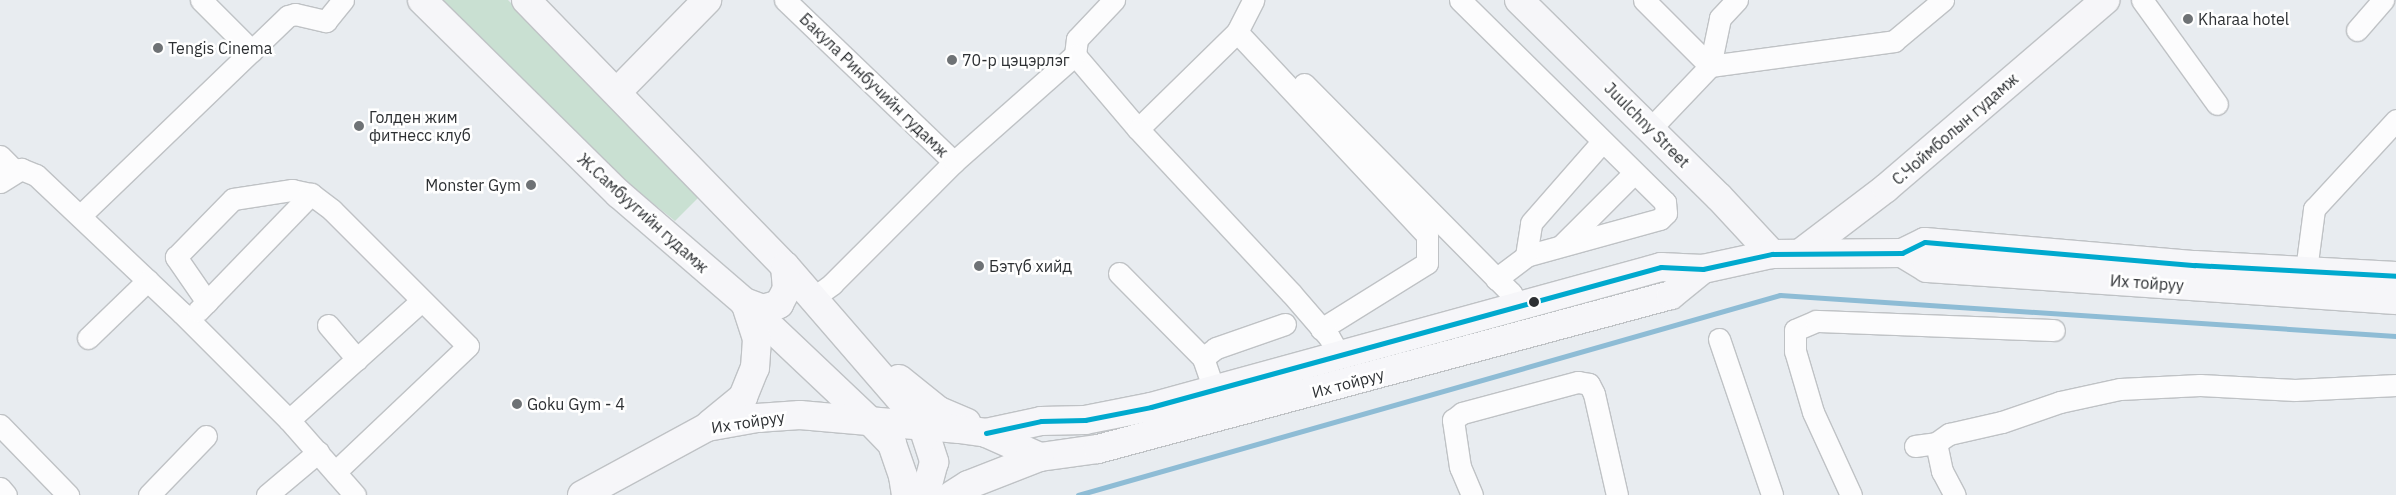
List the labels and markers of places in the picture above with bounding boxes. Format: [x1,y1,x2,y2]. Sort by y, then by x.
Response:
place label: Kharaa hotel [2198,9,2289,29]
marker: Kharaa hotel [2182,13,2194,25]
place label: Tengis Cinema [168,38,272,58]
marker: Tengis Cinema [152,42,164,54]
place label: 70-р цэцэрлэг [962,50,1070,70]
marker: 70-р цэцэрлэг [946,54,958,66]
place label: Голден жим фитнесс клуб [369,107,471,145]
marker: Голден жим фитнесс клуб [353,120,365,132]
place label: Monster Gym [425,175,521,195]
marker: Monster Gym [525,179,537,191]
place label: Бэтүб хийд [989,256,1072,276]
marker: Бэтүб хийд [973,260,985,272]
unlabelled marker [1529,297,1539,307]
place label: Goku Gym - 4 [527,394,625,414]
marker: Goku Gym - 4 [511,398,523,410]

